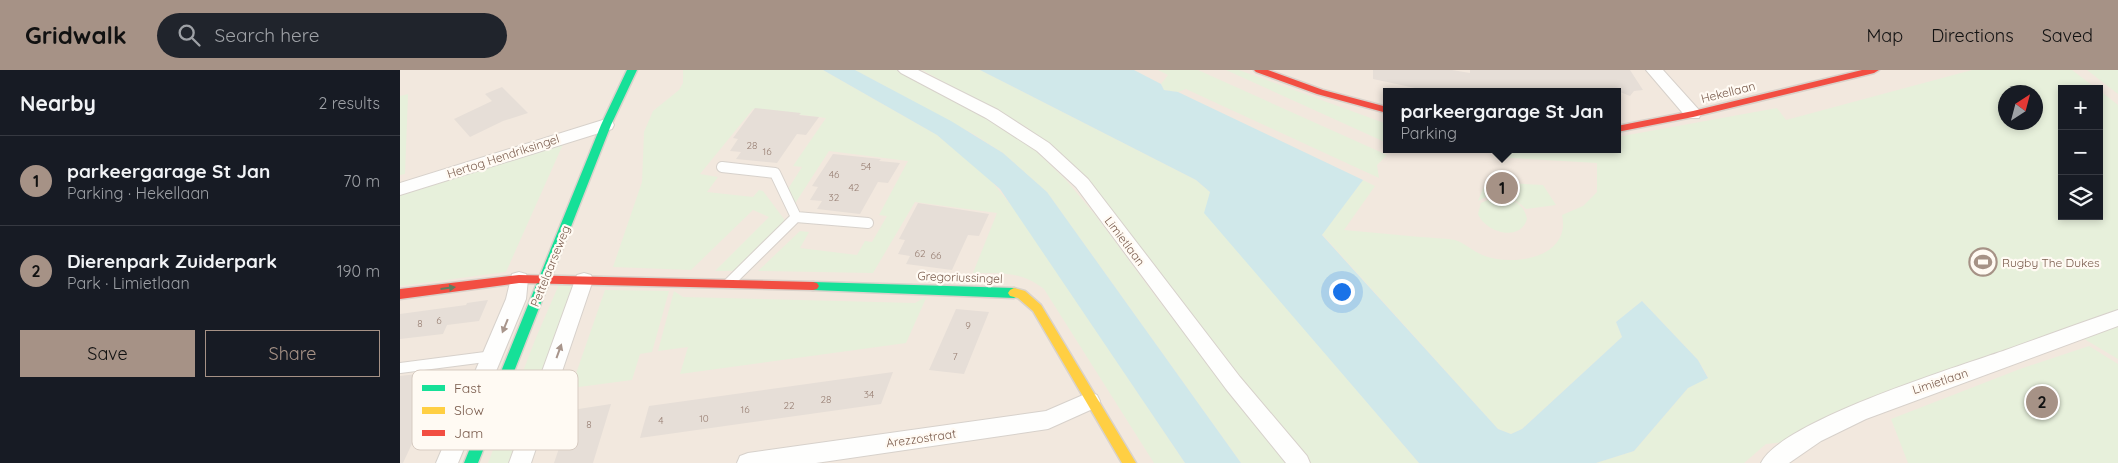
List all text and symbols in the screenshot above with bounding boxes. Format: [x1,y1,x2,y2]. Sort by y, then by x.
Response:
search box [157,13,507,58]
text: Gridwalk [25,20,127,50]
icon: search [175,21,203,49]
text: Search here [215,23,319,47]
text: Map [1866,24,1903,47]
text: Directions [1931,24,2014,47]
text: Saved [2042,24,2093,47]
street label: Hekellaan [1699,78,1757,106]
north arrow [1998,85,2043,130]
map controls [2058,85,2103,220]
button: + [2058,85,2103,130]
popup [1383,88,1621,153]
text: Nearby [20,90,96,116]
text: 2 results [318,93,380,113]
text: parkeergarage St Jan [1400,99,1604,123]
text: Parking [1400,123,1457,143]
button: − [2058,130,2103,175]
street label: Hertog Hendriksingel [445,131,561,181]
house number: 28 [747,139,757,152]
house number: 16 [762,145,772,158]
text: parkeergarage St Jan [67,159,270,183]
house number: 54 [861,160,871,173]
house number: 46 [829,168,840,181]
pin: 1 [1486,169,1518,207]
text: 1 [33,171,39,191]
text: 70 m [343,171,380,191]
button: layers [2058,175,2103,220]
house number: 42 [849,181,860,194]
text: Parking · Hekellaan [67,183,209,203]
house number: 32 [829,191,840,204]
street label: Limietlaan [1102,213,1148,269]
street label: Pettelaarseweg [527,223,573,309]
house number: 62 [915,247,926,260]
sports icon: Rugby The Dukes [1968,247,1998,277]
text: Dierenpark Zuiderpark [67,249,277,273]
house number: 66 [931,249,942,262]
place label: Rugby The Dukes [2002,255,2100,270]
text: 2 [31,261,41,281]
text: 190 m [337,261,380,281]
street label: Gregoriussingel [917,268,1003,286]
text: Park · Limietlaan [67,273,190,293]
your location [1329,279,1355,305]
one-way arrow [441,284,457,292]
house number: 6 [436,314,442,327]
house number: 8 [417,317,423,330]
one-way arrow [501,319,509,334]
house number: 9 [965,319,971,332]
button: Save [20,330,195,377]
button: Share [205,330,380,377]
one-way arrow [555,343,563,358]
house number: 7 [952,350,958,363]
street label: Limietlaan [1910,365,1970,397]
legend [412,370,578,450]
text: Fast [454,379,482,397]
pin: 2 [2026,383,2058,421]
house number: 34 [864,388,874,401]
house number: 28 [821,393,831,406]
house number: 22 [783,399,795,412]
text: Slow [454,401,484,419]
house number: 16 [740,403,750,416]
house number: 10 [699,412,709,425]
house number: 4 [658,414,664,427]
house number: 8 [586,418,592,431]
text: Jam [454,424,483,442]
street label: Arezzostraat [885,426,957,450]

